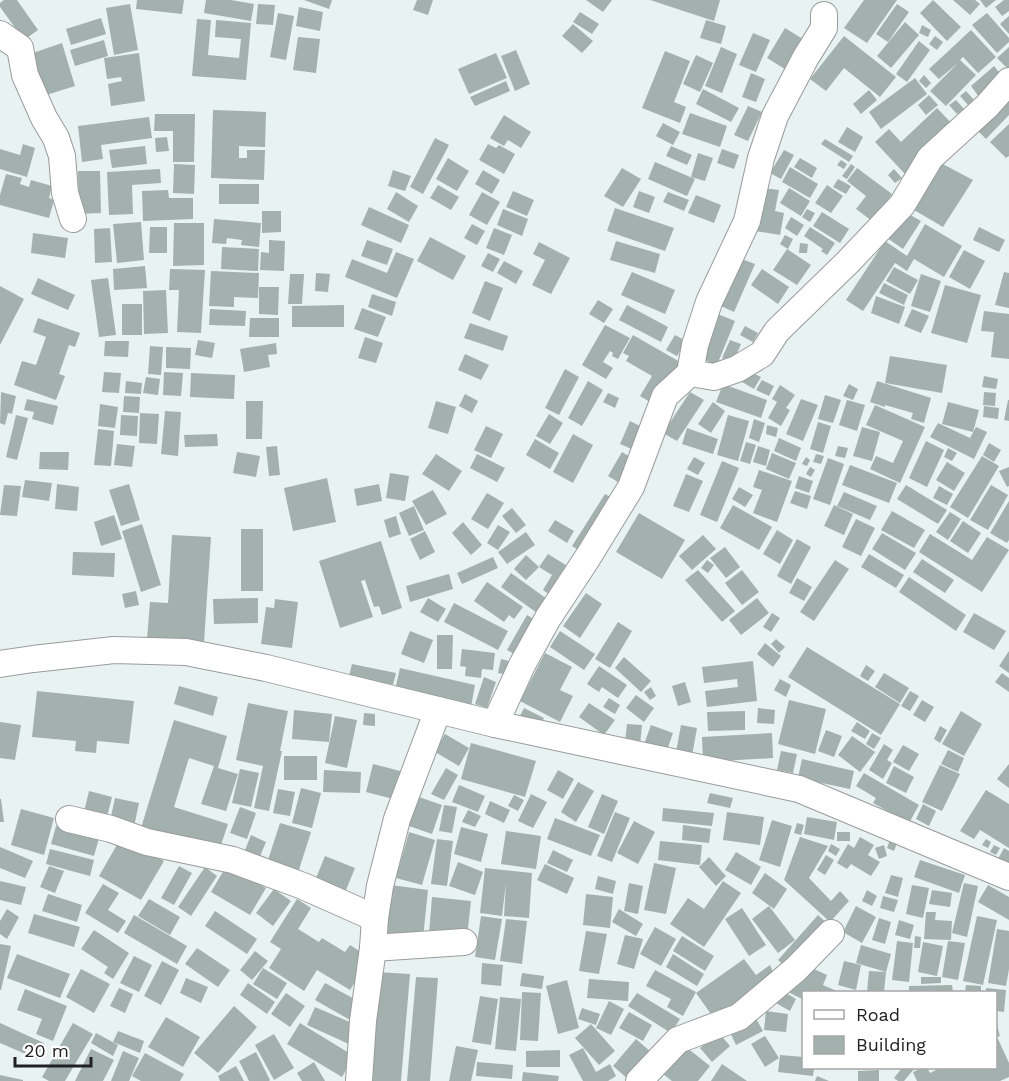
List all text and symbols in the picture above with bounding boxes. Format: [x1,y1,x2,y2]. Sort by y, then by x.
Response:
legend [802,991,997,1069]
text: Road [856,1004,900,1025]
scale bar [15,1030,92,1068]
text: Building [856,1034,926,1055]
text: 20 m [24,1040,69,1061]

